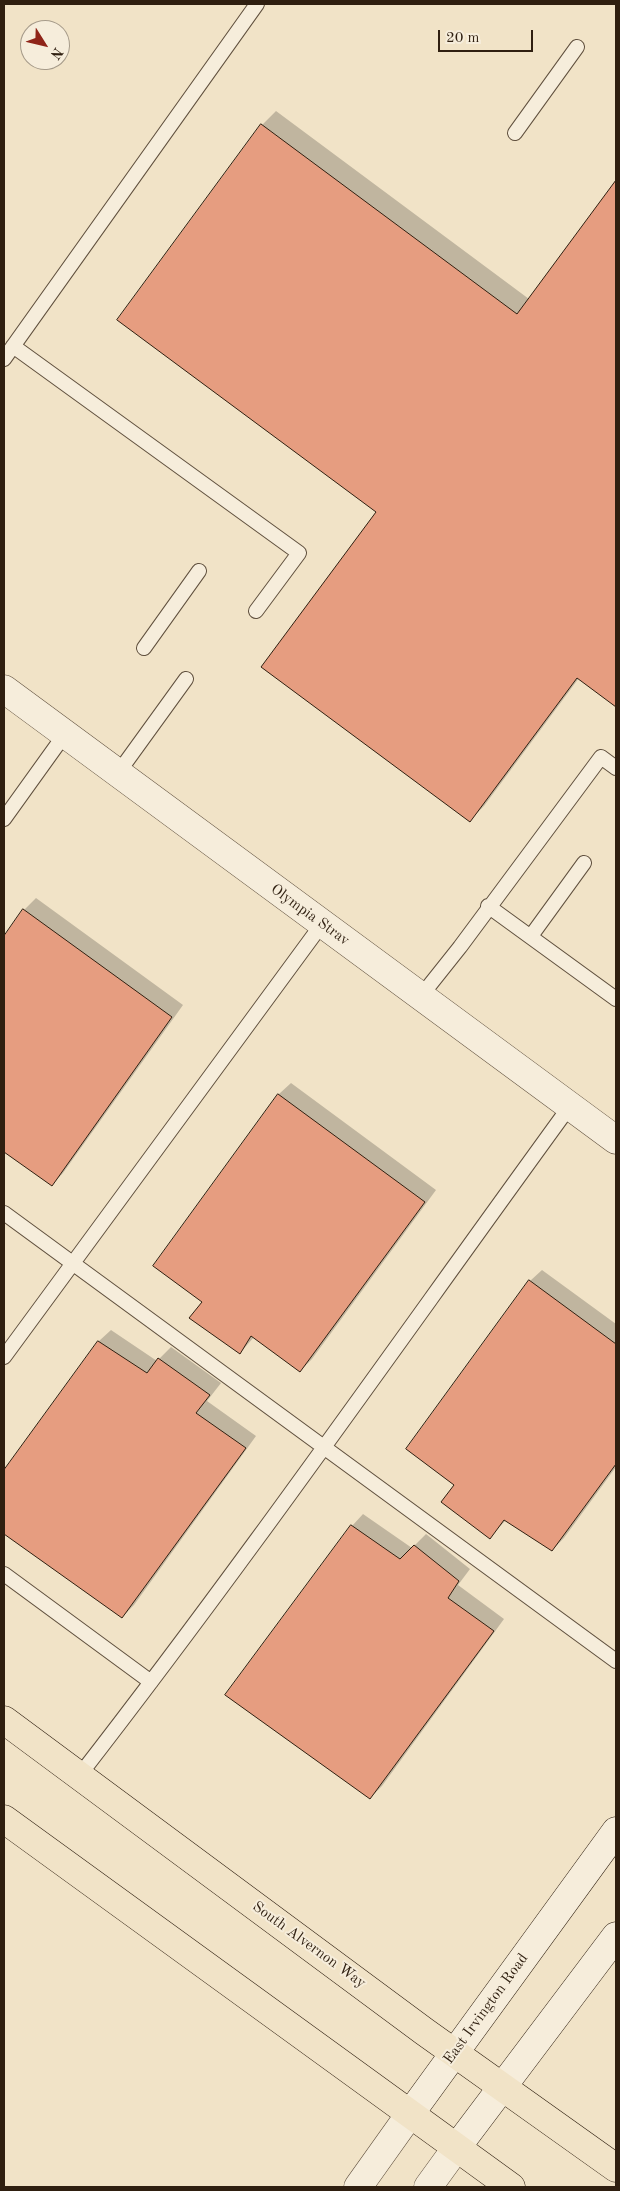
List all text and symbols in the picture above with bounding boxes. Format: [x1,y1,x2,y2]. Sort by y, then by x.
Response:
north arrow [20,20,70,70]
scale bar [440,20,535,52]
text: 20 m [446,31,480,46]
text: N [48,45,65,62]
street label: Olympia Strav [267,880,353,950]
street label: South Alvernon Way [249,1898,369,1992]
street label: East Irvington Road [440,1950,532,2068]

